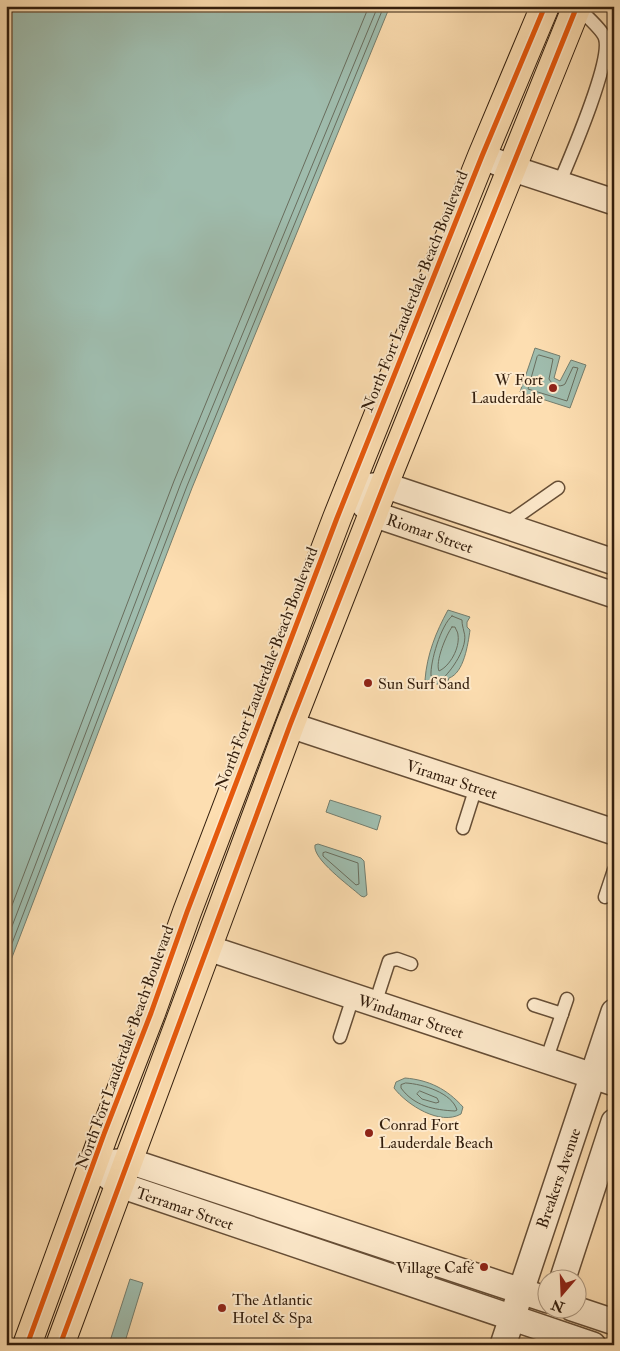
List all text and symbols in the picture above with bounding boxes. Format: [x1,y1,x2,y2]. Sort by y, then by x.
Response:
street label: North Fort Lauderdale Beach Boulevard [357,168,473,415]
place label: W Fort Lauderdale [471,370,543,408]
marker: W Fort Lauderdale [547,382,559,394]
street label: Riomar Street [384,510,476,558]
street label: North Fort Lauderdale Beach Boulevard [211,544,323,792]
place label: Sun Surf Sand [378,674,470,694]
marker: Sun Surf Sand [362,677,374,689]
street label: Viramar Street [403,756,500,804]
street label: North Fort Lauderdale Beach Boulevard [71,923,179,1172]
street label: Windamar Street [354,990,466,1043]
place label: Conrad Fort Lauderdale Beach [379,1115,494,1153]
street label: Breakers Avenue [532,1125,586,1231]
marker: Conrad Fort Lauderdale Beach [363,1127,375,1139]
street label: Terramar Street [133,1183,236,1235]
place label: Village Café [396,1258,474,1278]
marker: Village Café [478,1261,490,1273]
north arrow [538,1268,588,1318]
place label: The Atlantic Hotel & Spa [232,1290,313,1329]
text: N [549,1296,568,1316]
marker: The Atlantic Hotel & Spa [216,1302,228,1314]

